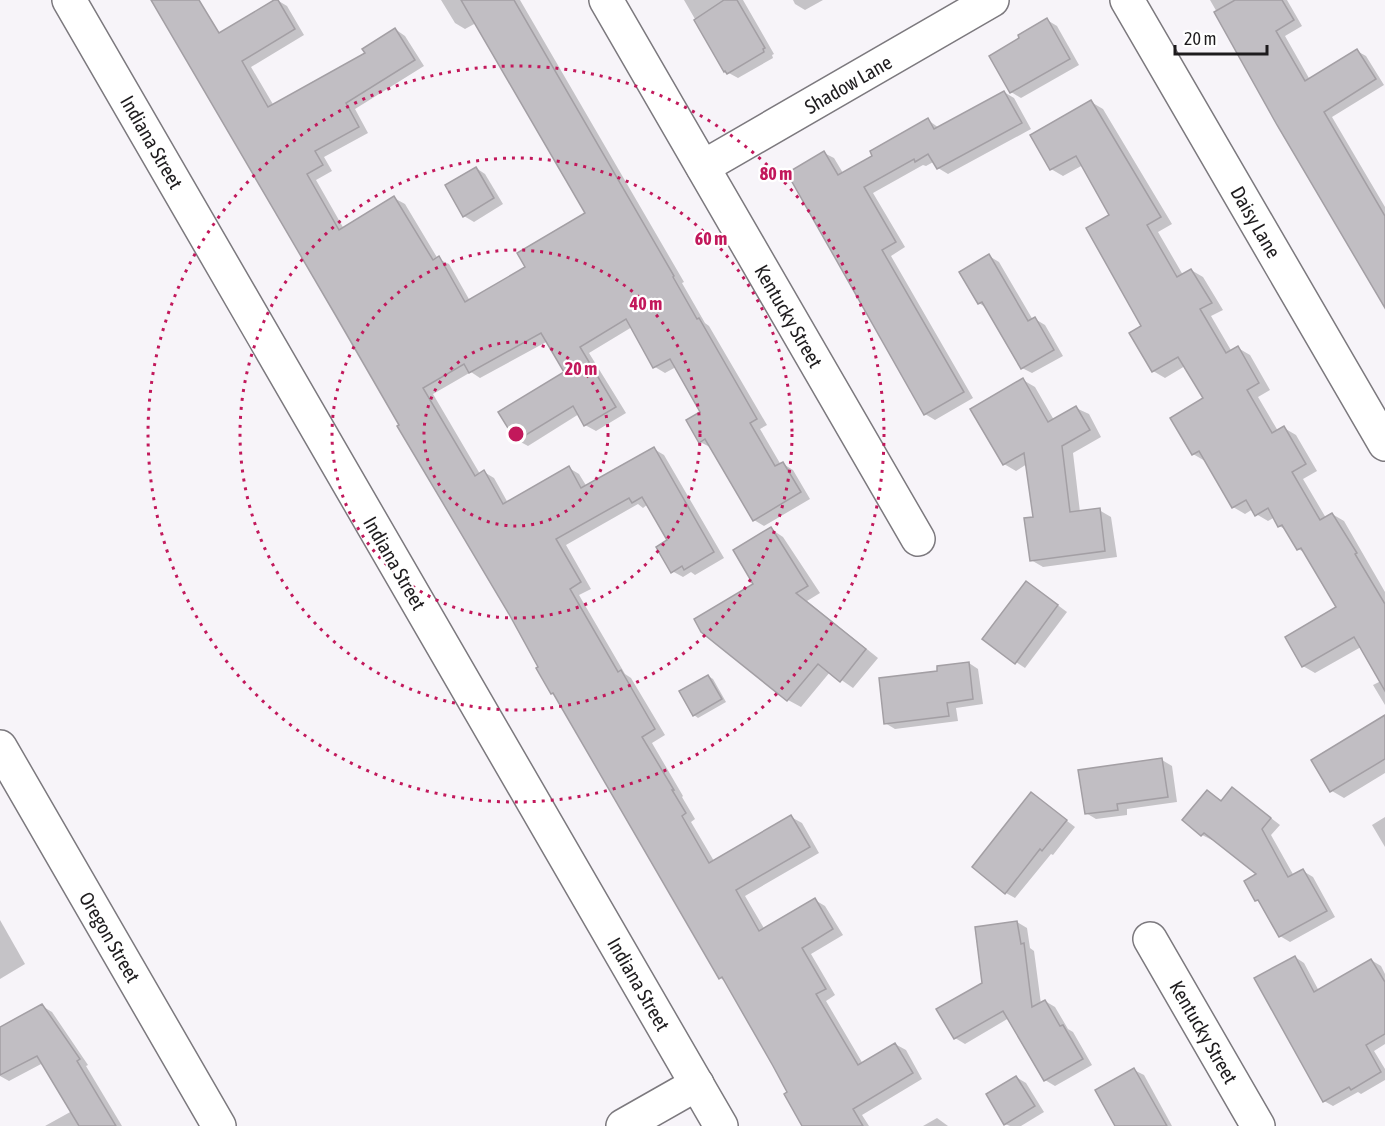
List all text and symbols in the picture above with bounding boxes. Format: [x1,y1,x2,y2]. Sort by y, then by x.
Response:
scale bar [1175,18,1266,56]
text: 20 m [1184,28,1216,49]
street label: Shadow Lane [800,50,896,118]
street label: Indiana Street [116,91,188,193]
text: 80 m [760,163,792,184]
street label: Daisy Lane [1226,182,1286,262]
text: 60 m [695,228,727,249]
street label: Kentucky Street [750,261,828,372]
text: 40 m [629,293,662,314]
text: 20 m [565,358,597,379]
centre of rings [506,424,526,444]
street label: Indiana Street [359,512,431,614]
street label: Oregon Street [75,888,145,987]
street label: Indiana Street [603,933,675,1035]
street label: Kentucky Street [1165,977,1243,1088]

